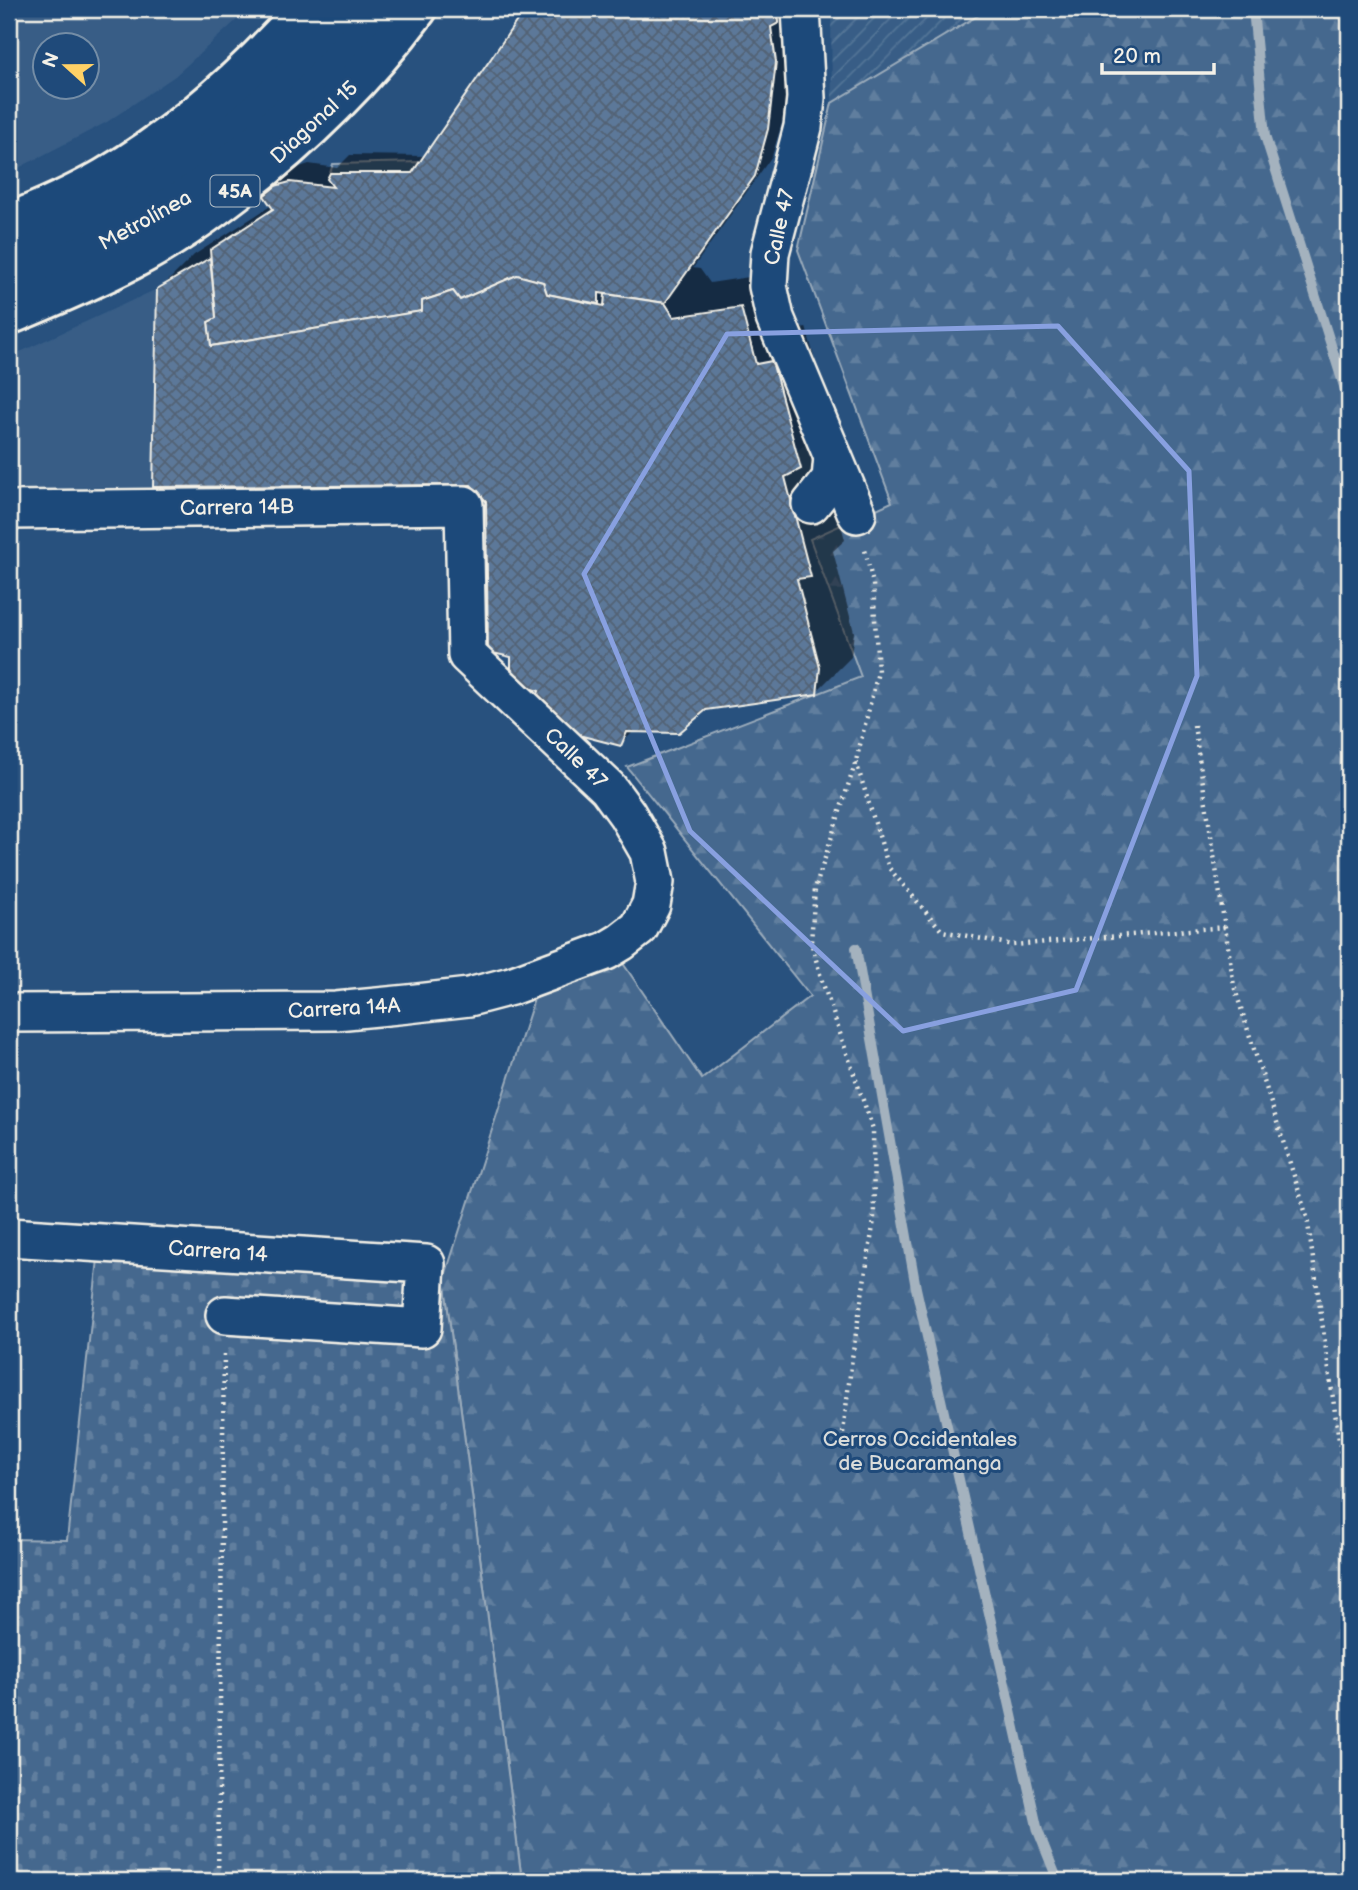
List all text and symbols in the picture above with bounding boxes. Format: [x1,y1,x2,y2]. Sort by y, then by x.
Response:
north arrow [32,32,102,102]
scale bar [1102,32,1214,76]
text: 20 m [1113,44,1161,69]
text: N [38,50,65,71]
street label: Diagonal 15 [265,76,363,169]
road number: 45A [210,176,260,206]
street label: Metrolínea [95,185,196,256]
street label: Calle 47 [759,186,800,267]
street label: Carrera 14B [180,494,294,521]
street label: Calle 47 [539,723,613,795]
street label: Carrera 14A [287,993,401,1024]
street label: Carrera 14 [167,1236,269,1267]
park label: Cerros Occidentales de Bucaramanga [823,1427,1017,1476]

